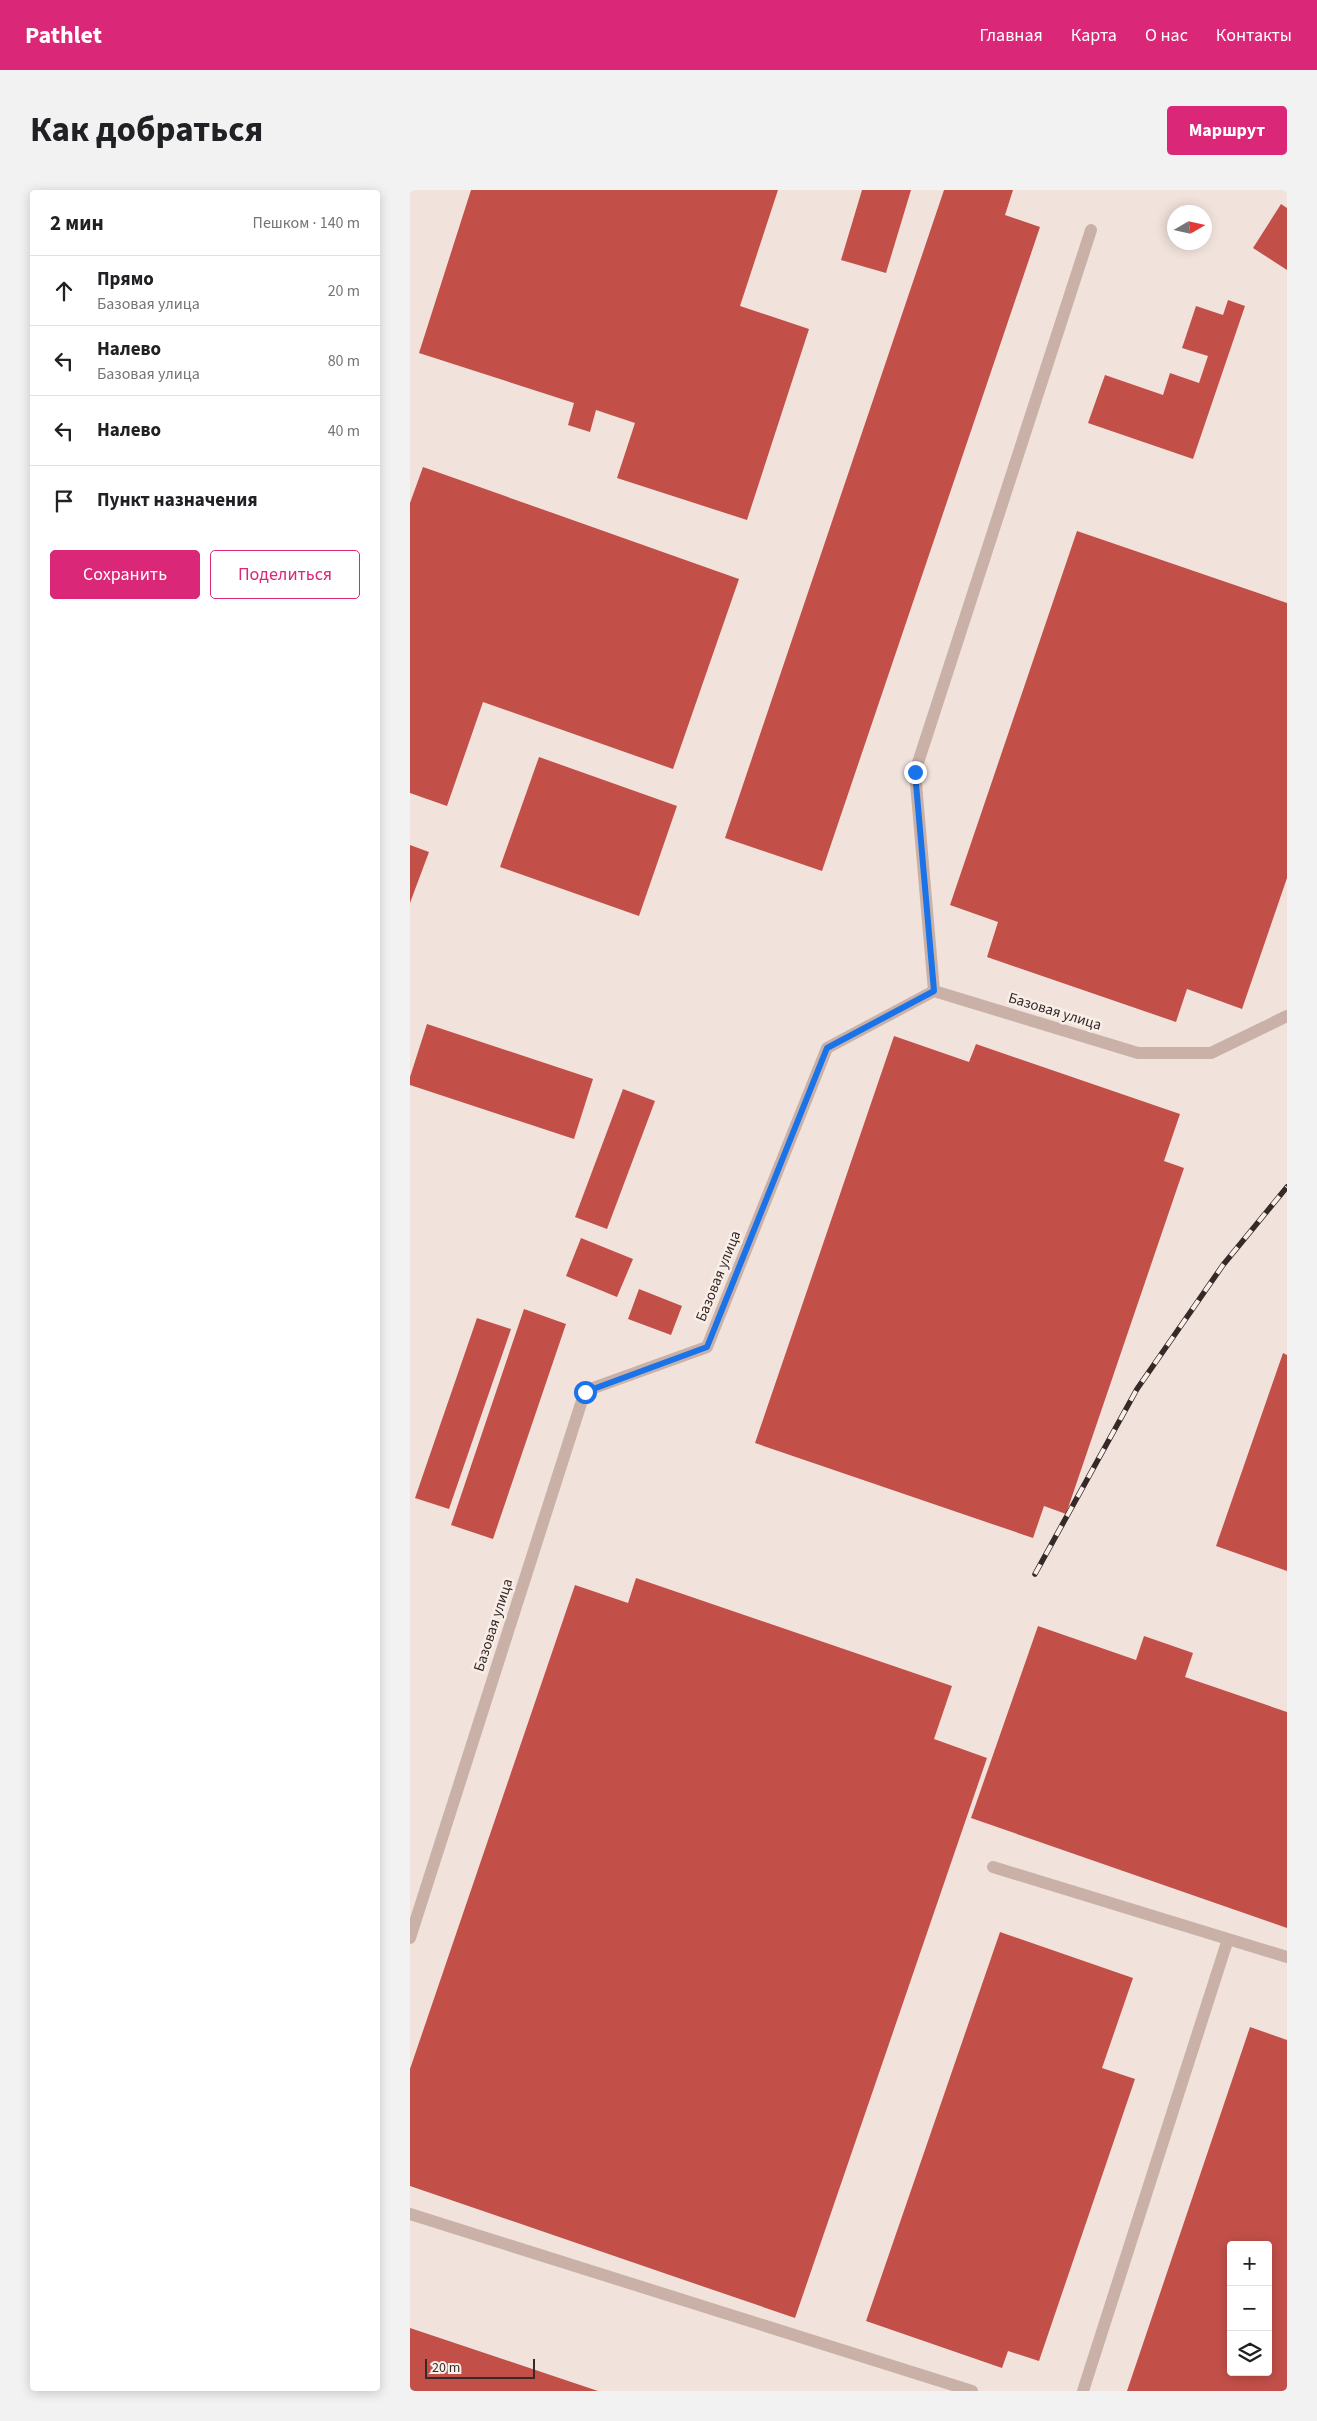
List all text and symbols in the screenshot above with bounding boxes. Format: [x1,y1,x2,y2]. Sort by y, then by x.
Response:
text: Pathlet [25,18,102,53]
text: Главная [980,23,1043,48]
text: Карта [1071,23,1117,48]
text: О нас [1145,23,1188,48]
text: Контакты [1216,23,1292,48]
text: Как добраться [30,105,263,155]
button: Маршрут [1167,106,1287,155]
north arrow [1167,205,1212,250]
text: 2 мин [50,208,104,238]
text: Пешком · 140 m [253,212,360,234]
text: Прямо [97,266,154,293]
icon: ahead [50,277,78,305]
text: 20 m [328,280,360,302]
text: Базовая улица [97,293,200,315]
text: Налево [97,336,161,363]
icon: left [50,347,78,375]
text: 80 m [328,350,360,372]
text: Базовая улица [97,363,200,385]
icon: left [50,417,78,445]
text: Налево [97,417,161,444]
text: 40 m [328,420,360,442]
icon: arrive [50,487,78,515]
text: Пункт назначения [97,487,258,514]
button: Сохранить [50,550,200,599]
button: Поделиться [210,550,360,599]
route end [904,761,927,784]
street label: Базовая улица [1006,987,1104,1036]
street label: Базовая улица [691,1228,746,1325]
route start [574,1381,597,1404]
street label: Базовая улица [469,1576,518,1674]
map controls [1227,2241,1272,2376]
button: + [1227,2241,1272,2286]
button: − [1227,2286,1272,2331]
button: layers [1227,2331,1272,2376]
scale bar [425,2356,535,2379]
text: 20 m [432,2358,460,2378]

